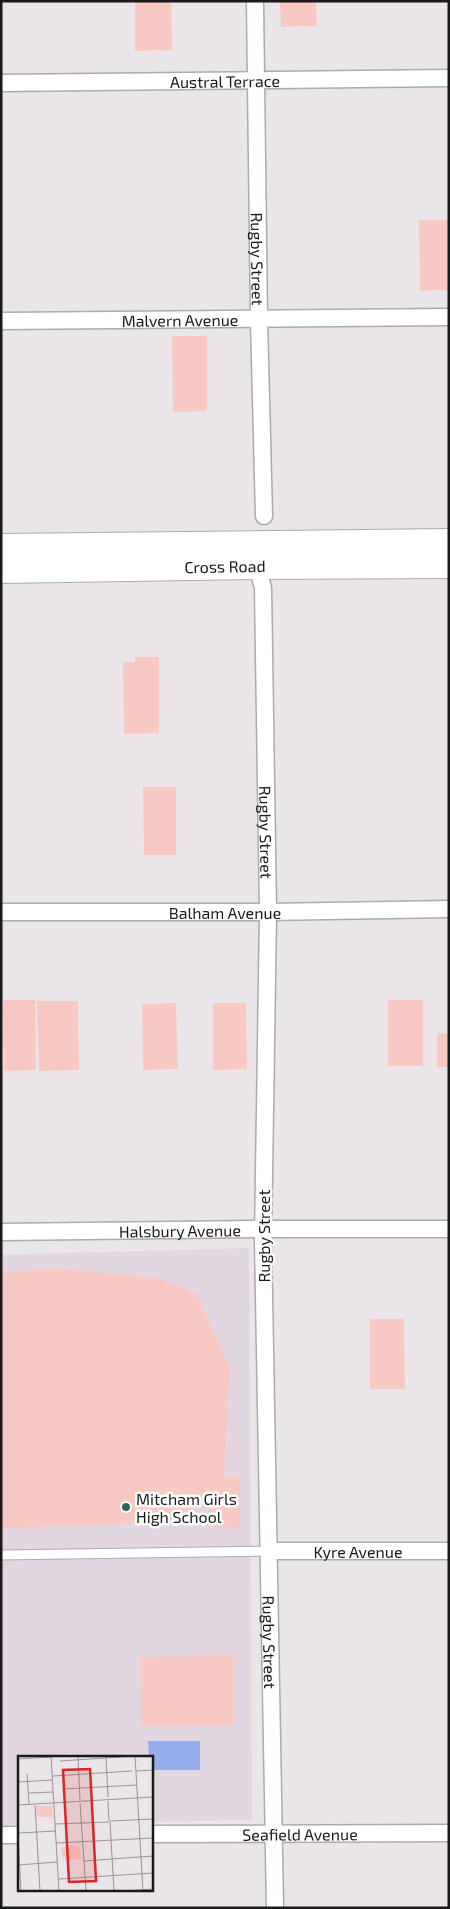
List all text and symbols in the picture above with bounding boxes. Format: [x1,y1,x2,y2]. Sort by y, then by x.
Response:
street label: Austral Terrace [170,70,280,91]
street label: Rugby Street [248,212,268,306]
street label: Malvern Avenue [122,309,238,329]
street label: Cross Road [184,555,266,576]
street label: Rugby Street [257,785,277,879]
street label: Balham Avenue [169,902,281,922]
street label: Rugby Street [254,1189,273,1283]
street label: Halsbury Avenue [119,1220,241,1240]
place label: Mitcham Girls High School [136,1489,237,1526]
marker: Mitcham Girls High School [120,1501,132,1513]
street label: Kyre Avenue [313,1542,403,1561]
street label: Rugby Street [260,1595,281,1689]
inset map [18,1756,152,1892]
street label: Seafield Avenue [242,1824,358,1843]

